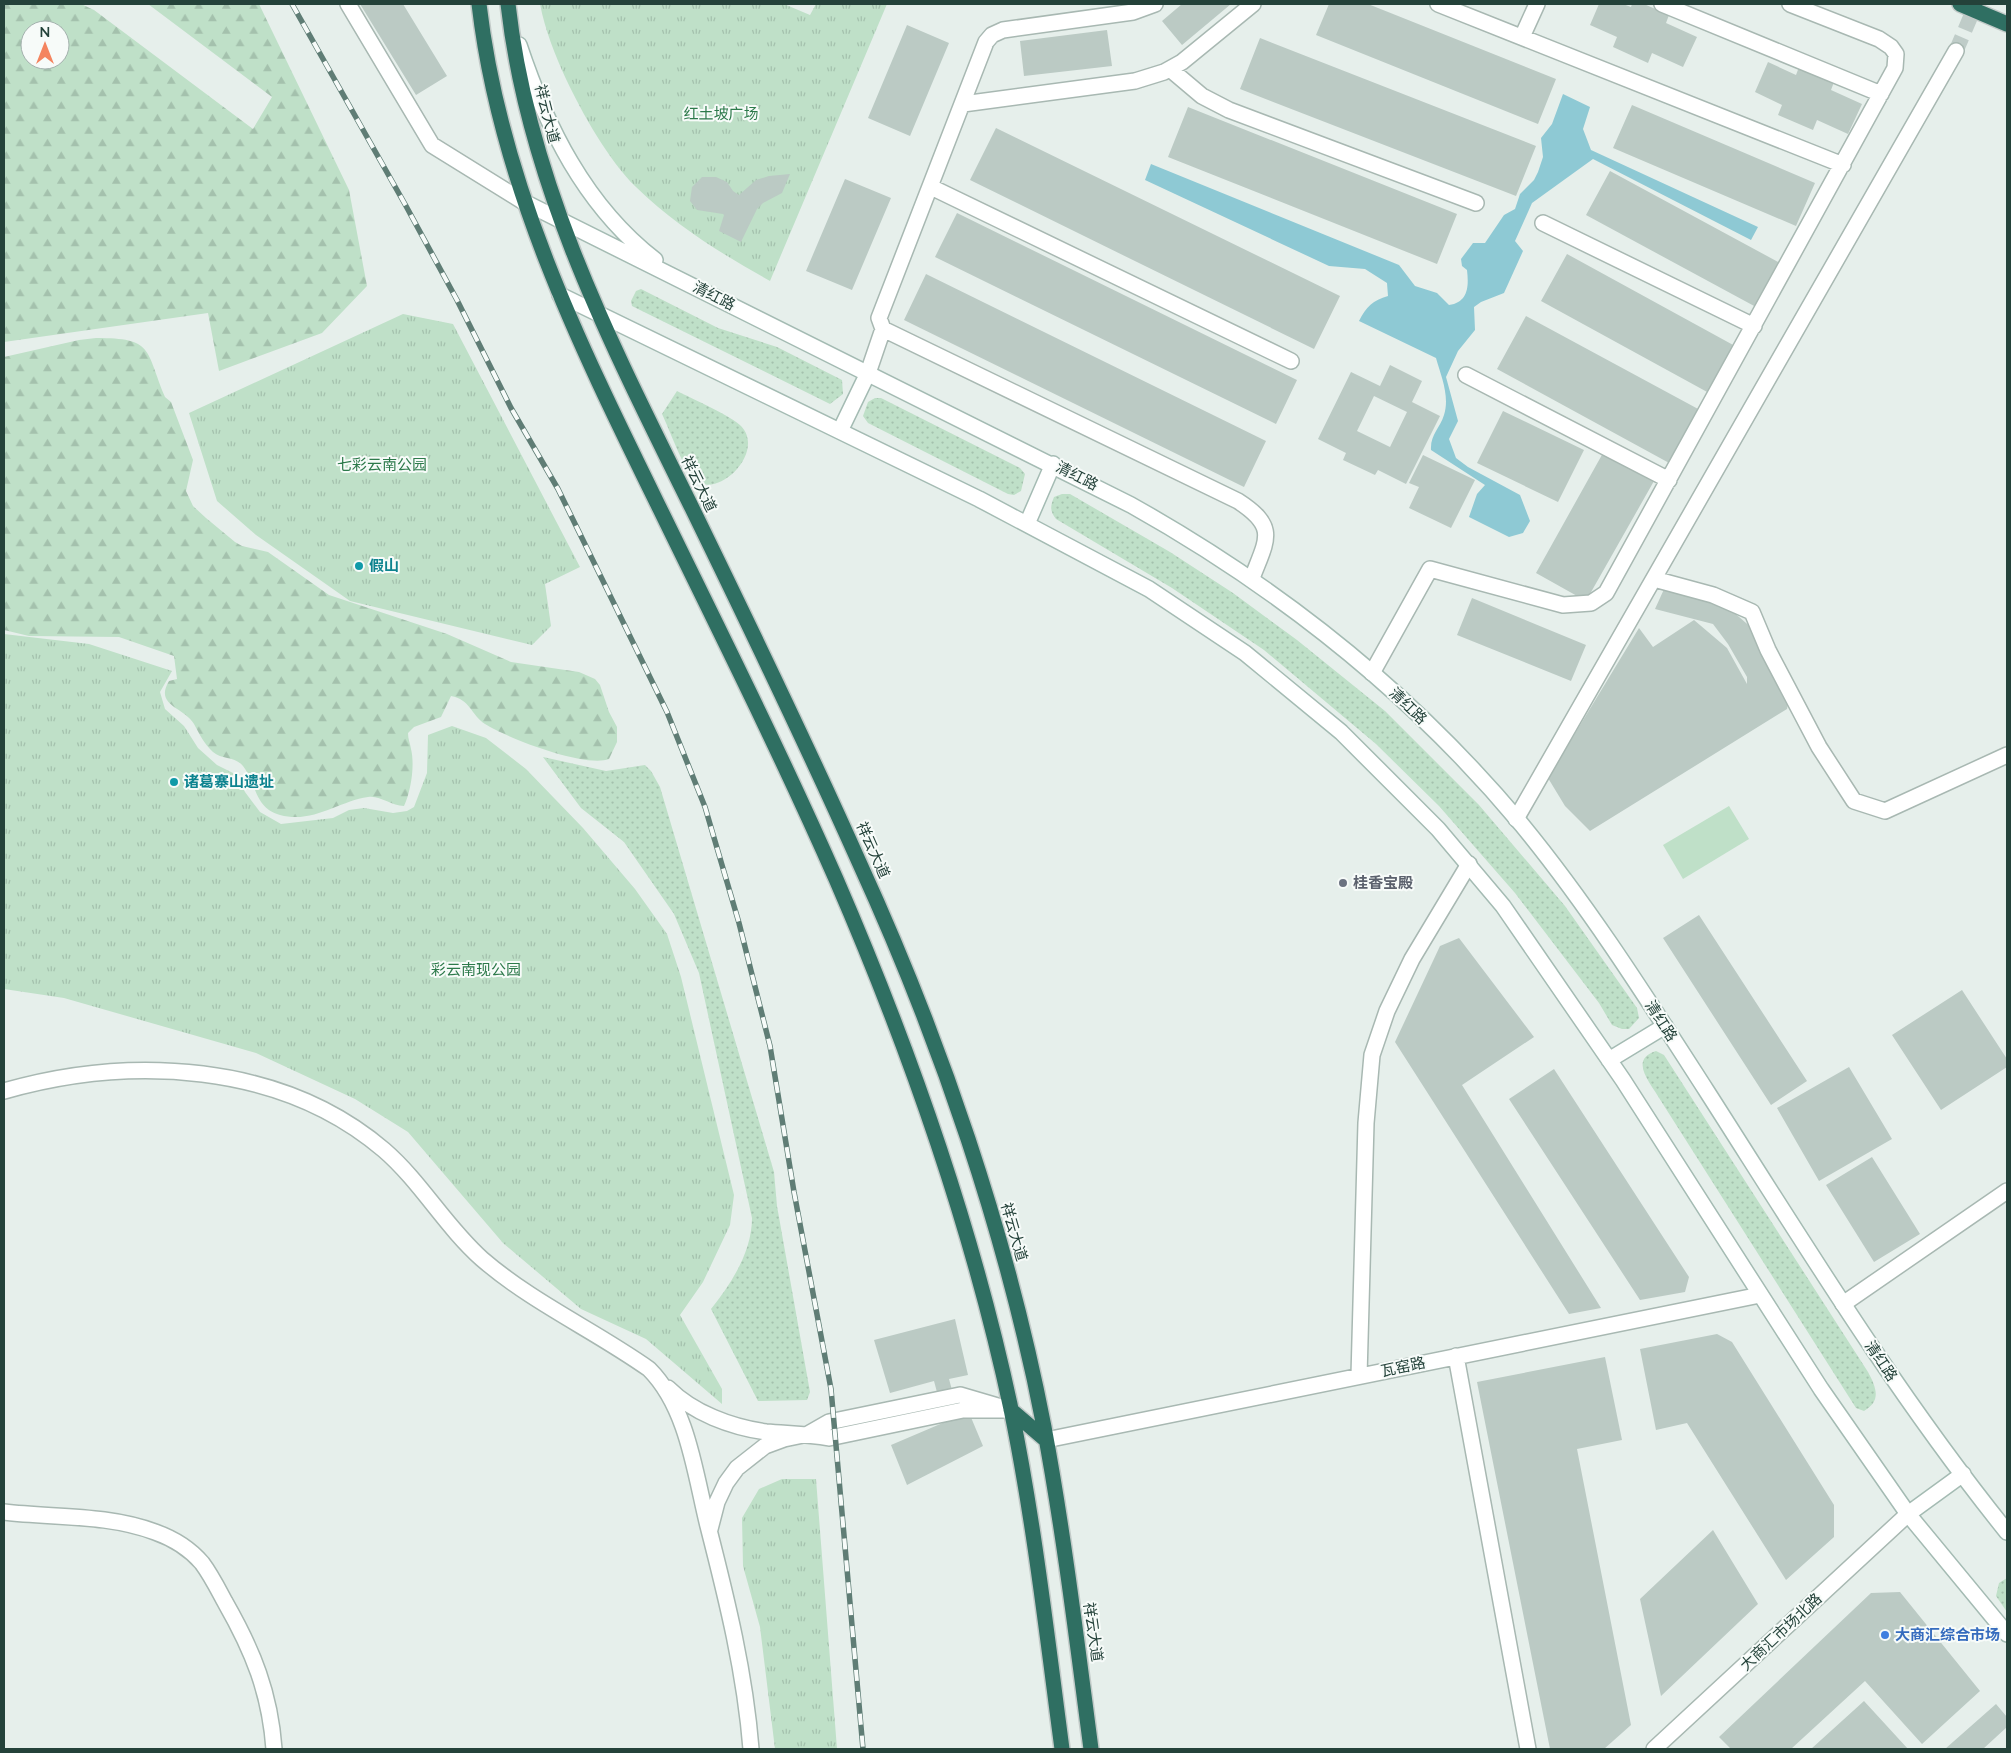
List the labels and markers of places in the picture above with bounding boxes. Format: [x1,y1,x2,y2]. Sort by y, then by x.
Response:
place label: 假山 [369,556,399,574]
marker: 假山 [353,560,365,572]
place label: 诸葛寨山遗址 [184,772,274,790]
marker: 诸葛寨山遗址 [168,776,180,788]
place label: 桂香宝殿 [1353,873,1413,891]
marker: 桂香宝殿 [1337,877,1349,889]
place label: 大商汇综合市场 [1895,1625,2000,1643]
marker: 大商汇综合市场 [1879,1629,1891,1641]

